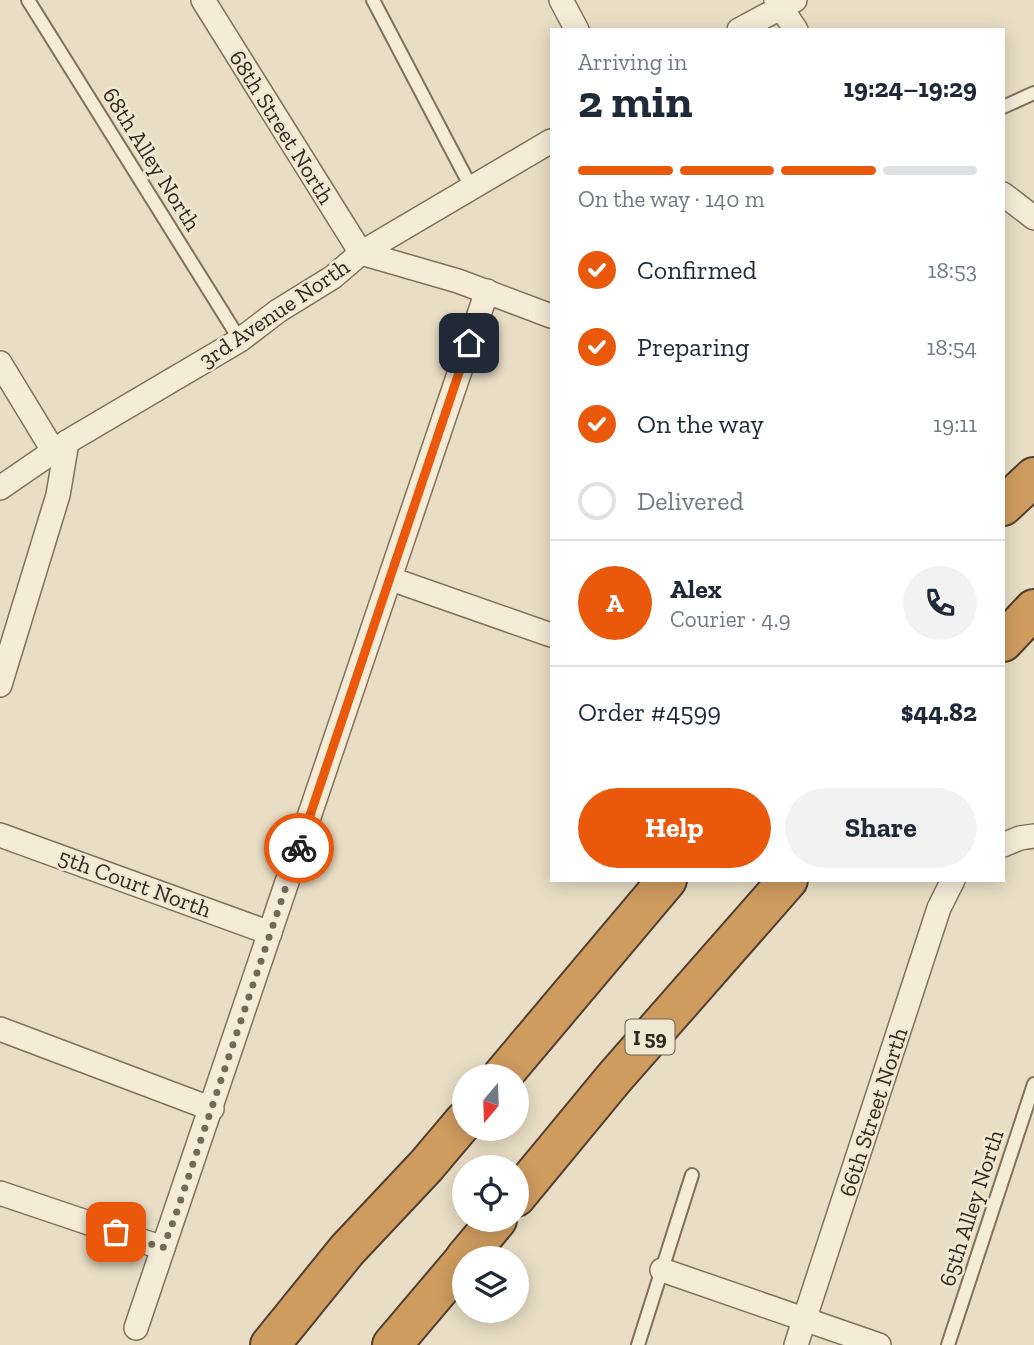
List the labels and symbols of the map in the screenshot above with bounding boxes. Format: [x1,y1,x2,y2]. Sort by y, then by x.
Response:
street label: 68th Street North [223,45,341,209]
street label: 68th Alley North [97,82,207,236]
street label: 3rd Avenue North [193,252,355,374]
pin [439,313,499,373]
courier [264,813,334,883]
street label: 5th Court North [55,842,215,924]
road number: I 59 [626,1020,674,1054]
street label: 66th Street North [832,1024,914,1200]
north arrow [452,1064,528,1141]
street label: 65th Alley North [932,1126,1010,1290]
pin [86,1202,146,1262]

